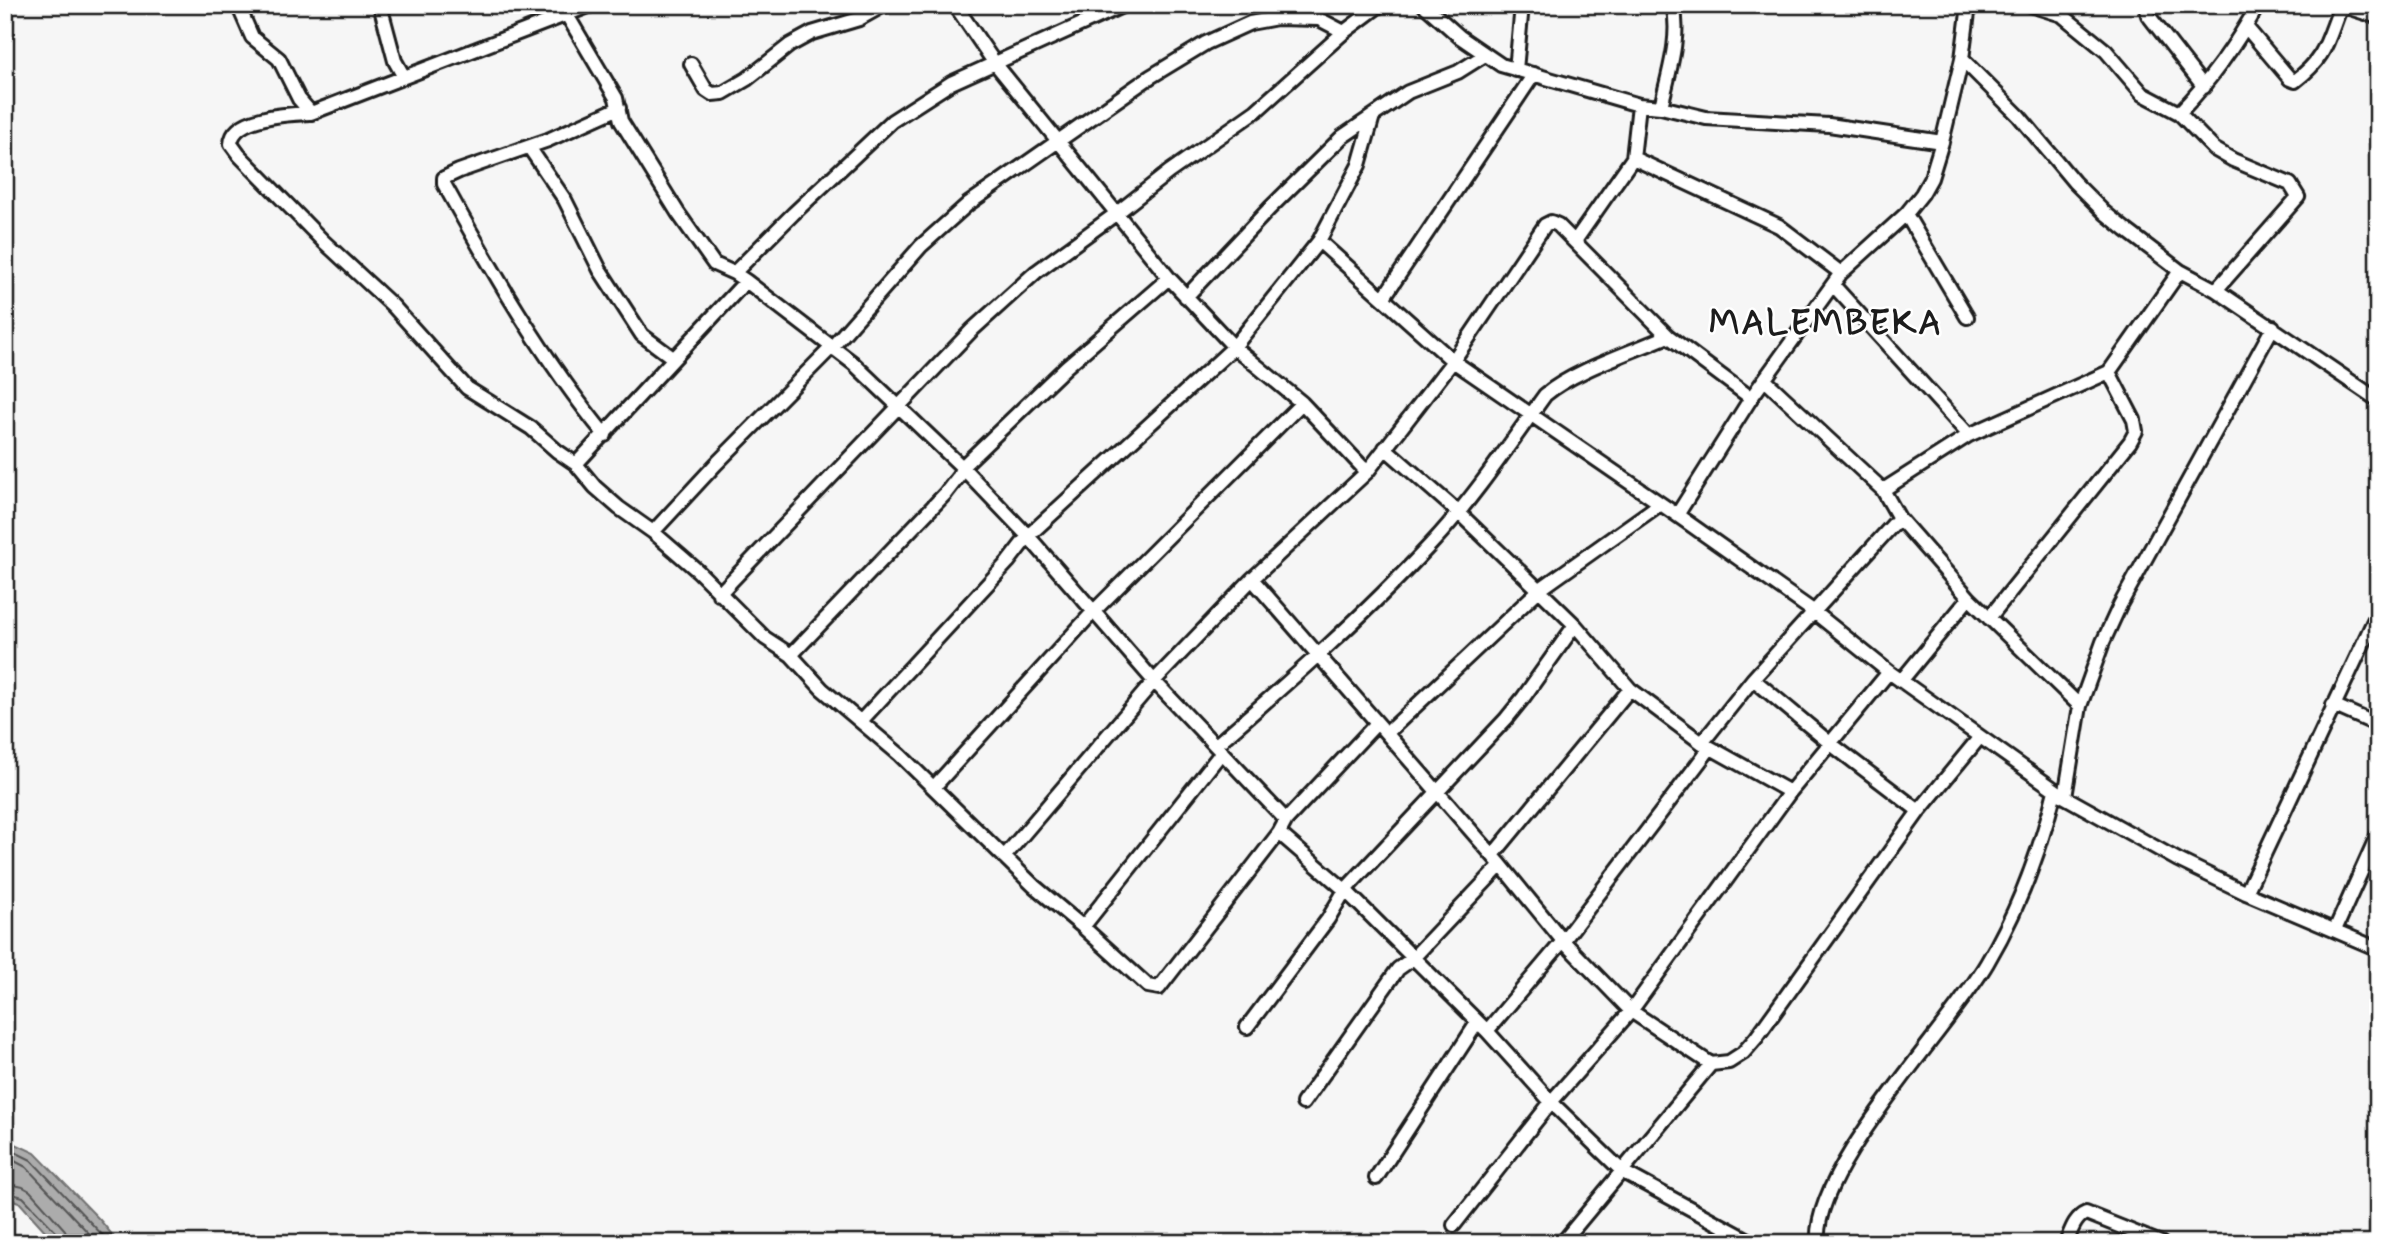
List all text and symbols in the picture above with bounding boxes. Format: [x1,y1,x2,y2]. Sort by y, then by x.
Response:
district label: MALEMBEKA [1709,301,1943,347]

